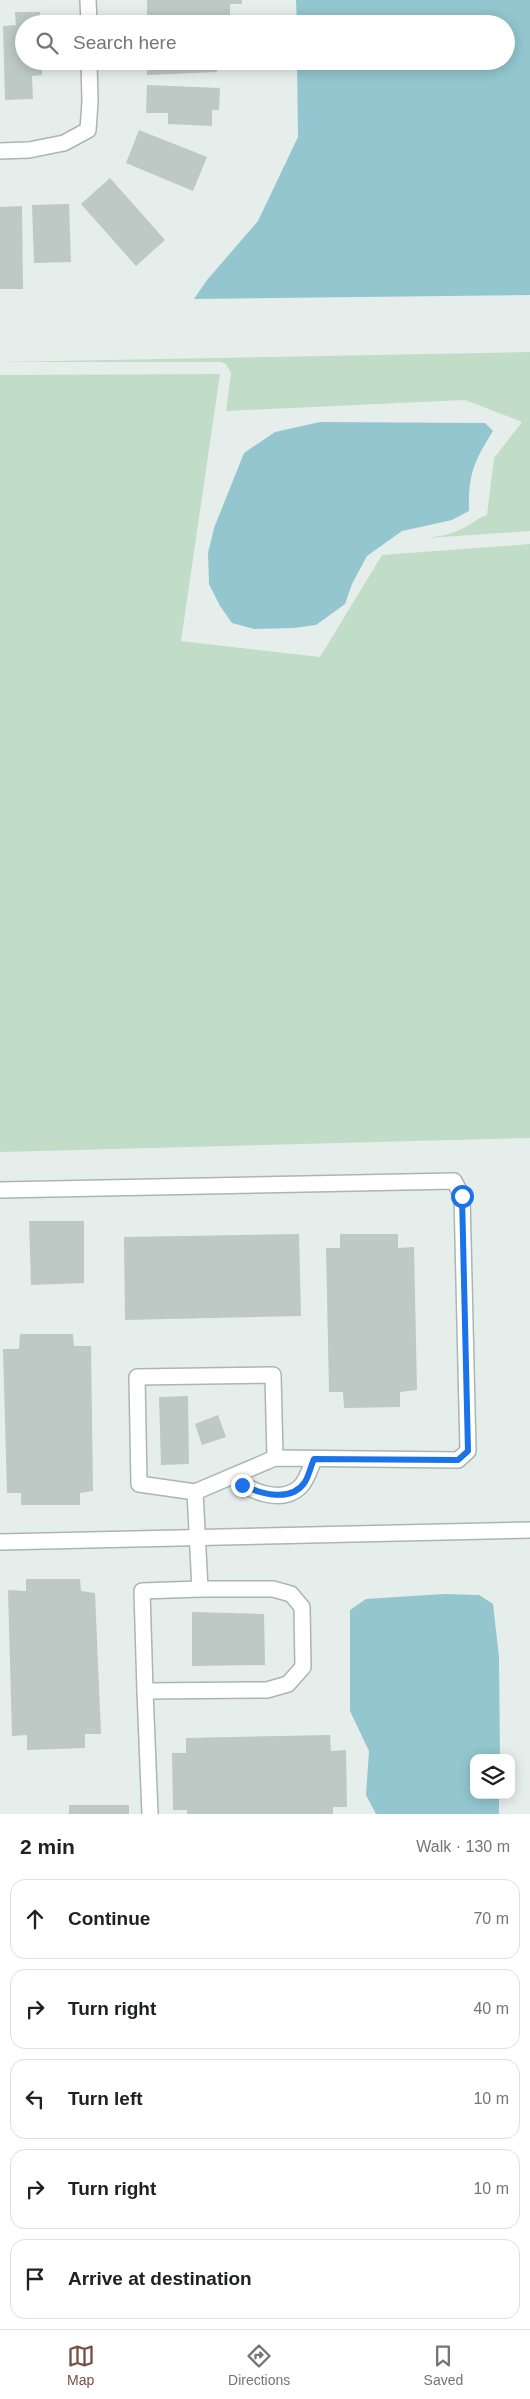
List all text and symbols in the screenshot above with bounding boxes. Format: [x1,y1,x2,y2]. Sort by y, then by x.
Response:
search box [15,15,515,70]
icon: search [33,29,61,57]
text: Search here [73,32,177,53]
route start [451,1185,474,1208]
route end [231,1474,254,1497]
map controls [470,1754,515,1799]
button: layers [470,1754,515,1799]
text: 2 min [20,1835,75,1858]
text: Walk · 130 m [416,1838,510,1855]
icon: ahead [21,1905,49,1933]
text: Continue [68,1908,150,1929]
text: 70 m [473,1910,509,1927]
icon: right [21,1995,49,2023]
text: Turn right [68,1998,156,2019]
text: 40 m [473,2000,509,2017]
icon: left [21,2085,49,2113]
text: Turn left [68,2088,143,2109]
text: 10 m [473,2090,509,2107]
icon: right [21,2175,49,2203]
text: Turn right [68,2178,156,2199]
text: 10 m [473,2180,509,2197]
icon: arrive [21,2265,49,2293]
text: Arrive at destination [68,2268,252,2289]
tab: Map [67,2342,95,2388]
tab: Directions [228,2342,290,2388]
tab: Saved [424,2342,463,2388]

